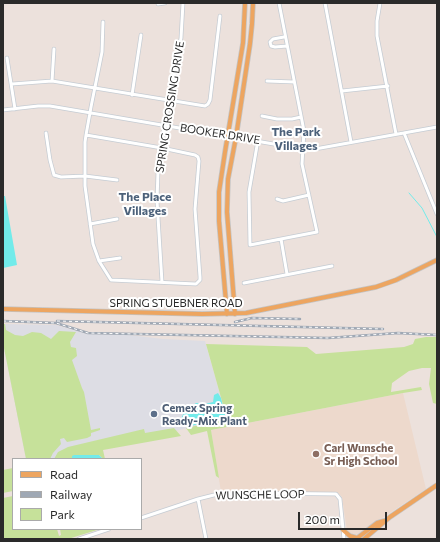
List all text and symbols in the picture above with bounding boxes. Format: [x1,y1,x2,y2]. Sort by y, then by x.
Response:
street label: SPRING CROSSING DRIVE [153,40,187,174]
street label: BOOKER DRIVE [179,121,261,147]
district label: The Park Villages [271,125,321,153]
district label: The Place Villages [119,190,171,218]
street label: SPRING STUEBNER ROAD [109,296,243,310]
place label: Cemex Spring Ready-Mix Plant [162,401,247,427]
marker: Cemex Spring Ready-Mix Plant [149,409,159,419]
place label: Carl Wunsche Sr High School [324,441,398,467]
marker: Carl Wunsche Sr High School [311,449,321,459]
legend [12,458,142,530]
text: Road [50,467,78,481]
text: Railway [50,487,92,501]
street label: WUNSCHE LOOP [215,488,305,502]
scale bar [300,504,389,530]
text: Park [50,507,75,521]
text: 200 m [305,512,340,526]

